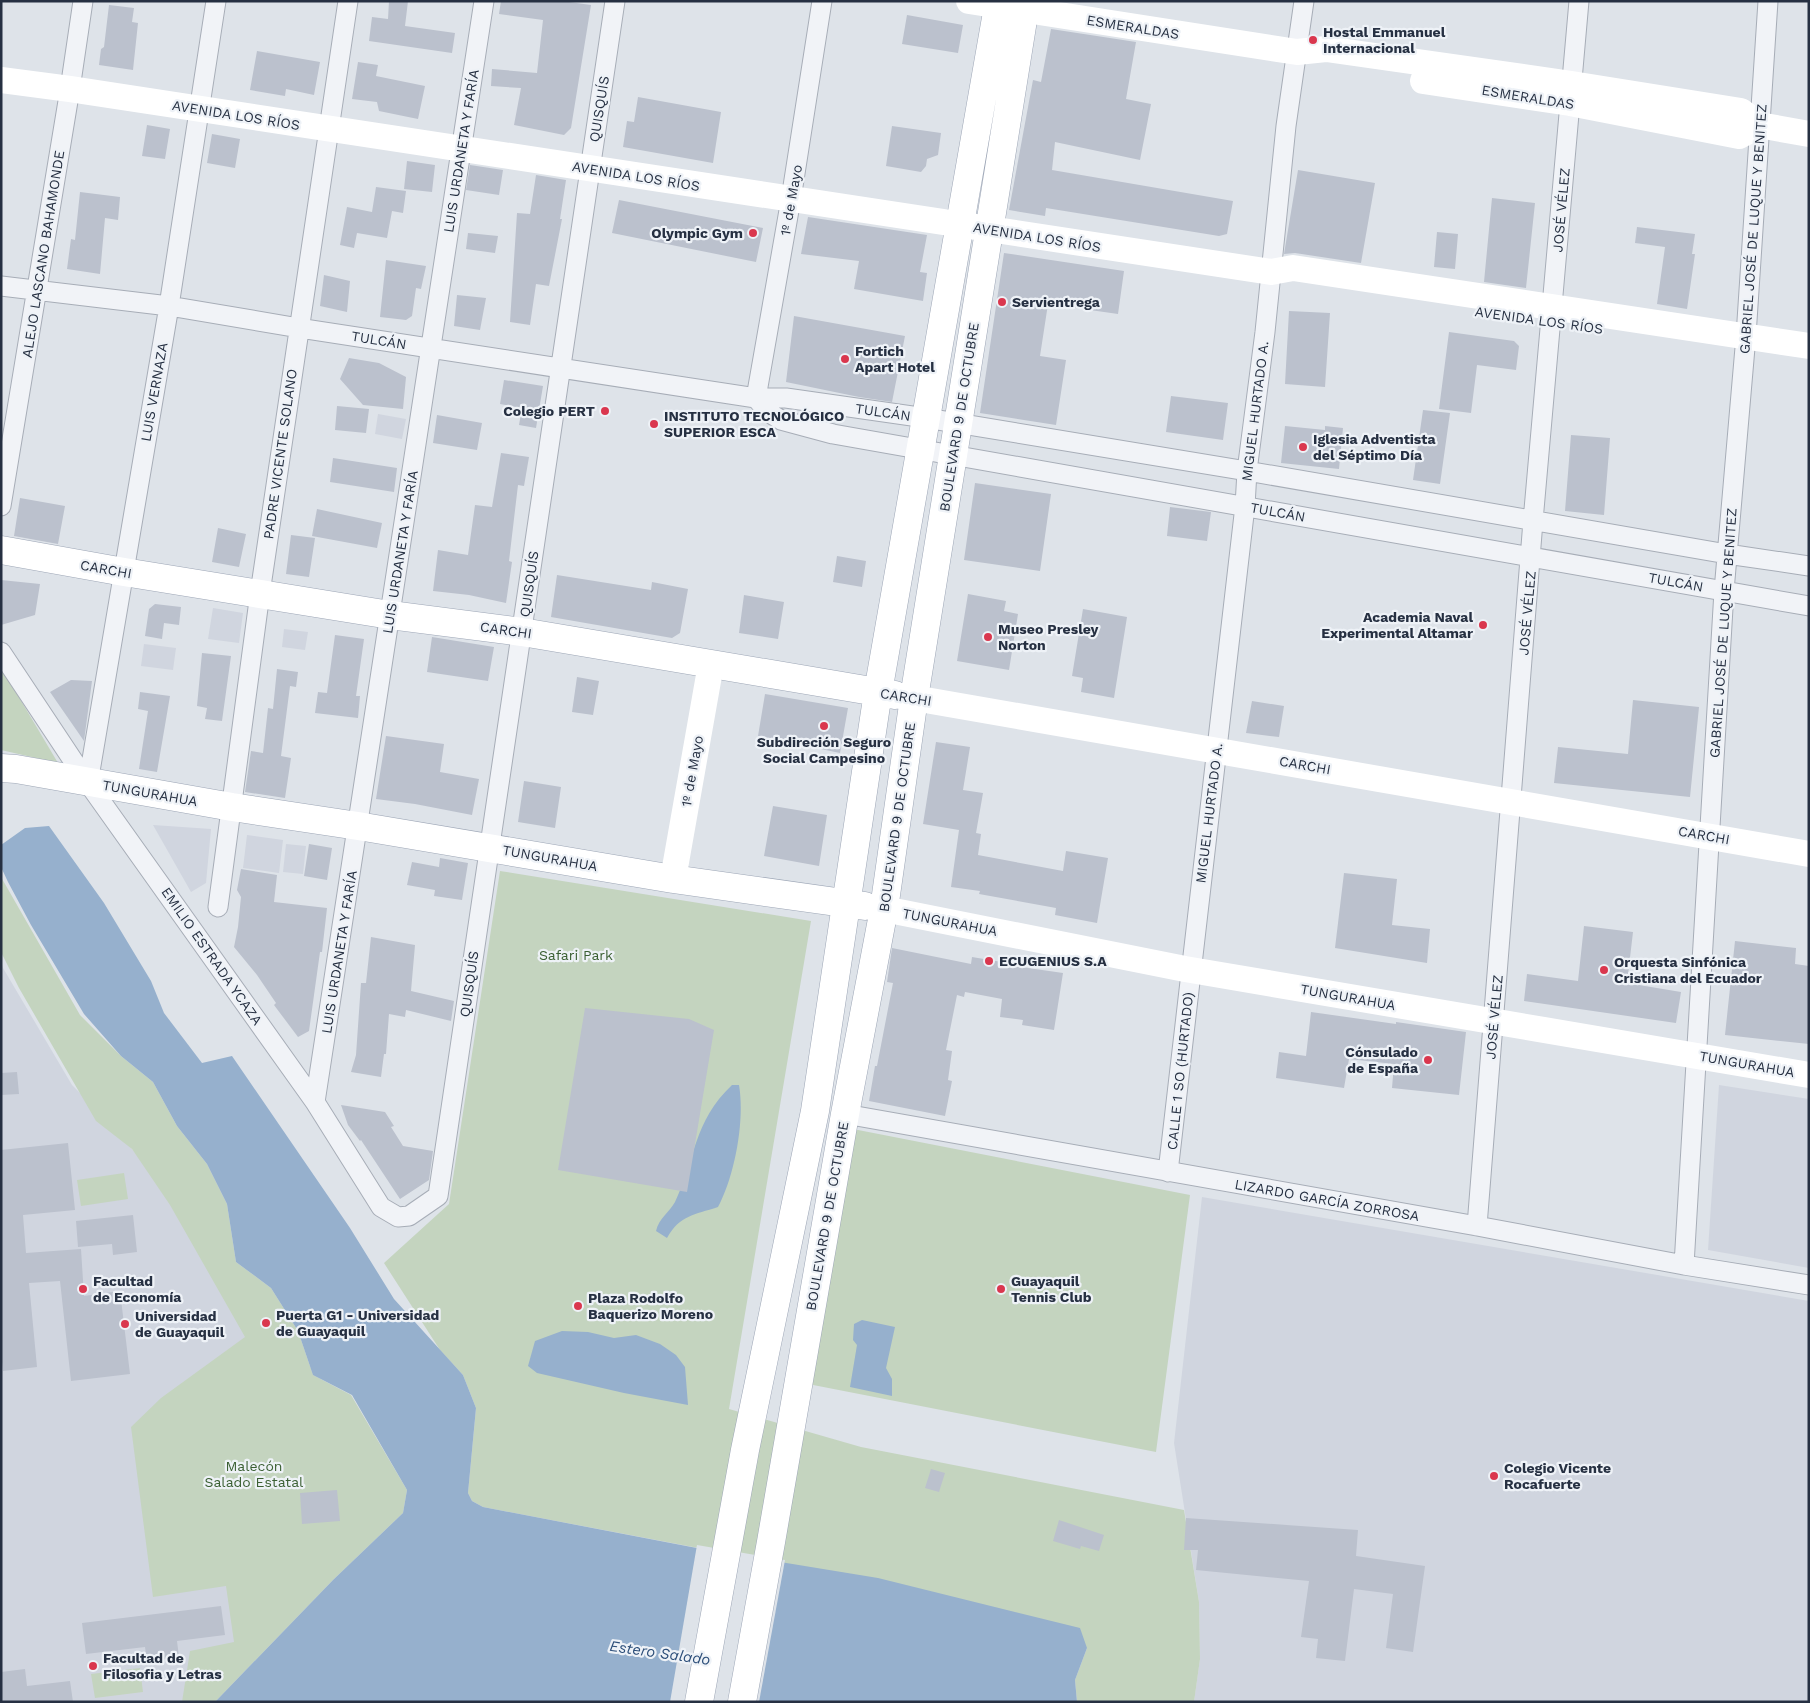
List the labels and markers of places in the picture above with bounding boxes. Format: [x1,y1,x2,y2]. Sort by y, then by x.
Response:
place label: Hostal Emmanuel Internacional [1323,24,1446,56]
marker: Hostal Emmanuel Internacional [1307,34,1319,46]
place label: Olympic Gym [651,225,743,241]
marker: Olympic Gym [747,227,759,239]
place label: Servientrega [1012,294,1101,310]
marker: Servientrega [996,296,1008,308]
place label: Fortich Apart Hotel [855,343,935,375]
marker: Fortich Apart Hotel [839,353,851,365]
place label: Colegio PERT [503,403,595,419]
marker: Colegio PERT [599,405,611,417]
place label: INSTITUTO TECNOLÓGICO SUPERIOR ESCA [664,408,844,440]
marker: INSTITUTO TECNOLÓGICO SUPERIOR ESCA [648,418,660,430]
place label: Iglesia Adventista del Séptimo Día [1313,431,1437,463]
marker: Iglesia Adventista del Séptimo Día [1297,441,1309,453]
place label: Academia Naval Experimental Altamar [1321,609,1473,641]
marker: Academia Naval Experimental Altamar [1477,619,1489,631]
place label: Museo Presley Norton [998,621,1099,653]
marker: Museo Presley Norton [982,631,994,643]
marker: Subdireción Seguro Social Campesino [818,720,830,732]
place label: Subdireción Seguro Social Campesino [757,734,891,766]
place label: ECUGENIUS S.A [999,953,1107,969]
place label: Orquesta Sinfónica Cristiana del Ecuador [1614,954,1762,986]
marker: ECUGENIUS S.A [983,955,995,967]
marker: Orquesta Sinfónica Cristiana del Ecuador [1598,964,1610,976]
place label: Cónsulado de España [1345,1044,1419,1076]
marker: Cónsulado de España [1422,1054,1434,1066]
place label: Facultad de Economía [93,1273,182,1305]
place label: Guayaquil Tennis Club [1011,1273,1092,1305]
marker: Facultad de Economía [77,1283,89,1295]
marker: Guayaquil Tennis Club [995,1283,1007,1295]
place label: Plaza Rodolfo Baquerizo Moreno [588,1290,713,1322]
marker: Plaza Rodolfo Baquerizo Moreno [572,1300,584,1312]
place label: Puerta G1 - Universidad de Guayaquil [276,1307,439,1339]
place label: Universidad de Guayaquil [135,1308,225,1340]
marker: Puerta G1 - Universidad de Guayaquil [260,1317,272,1329]
marker: Universidad de Guayaquil [119,1318,131,1330]
place label: Colegio Vicente Rocafuerte [1504,1460,1611,1492]
marker: Colegio Vicente Rocafuerte [1488,1470,1500,1482]
place label: Facultad de Filosofia y Letras [103,1650,222,1682]
marker: Facultad de Filosofia y Letras [87,1660,99,1672]

